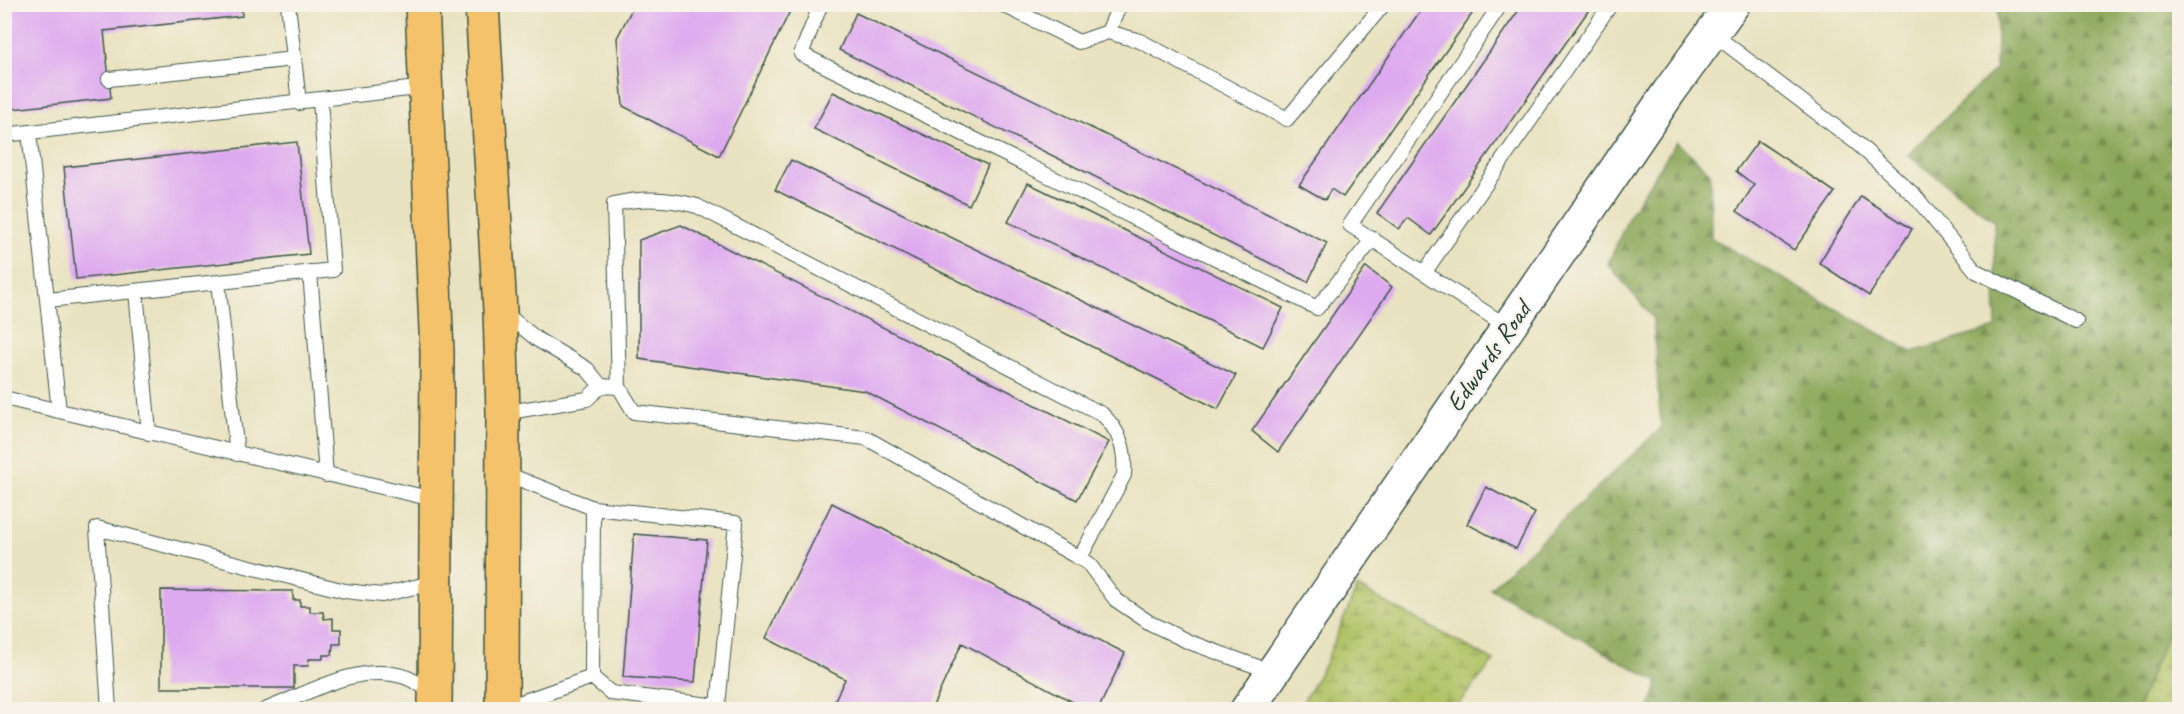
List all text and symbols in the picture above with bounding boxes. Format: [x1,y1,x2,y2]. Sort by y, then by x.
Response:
street label: Edwards Road [1438,292,1541,418]

